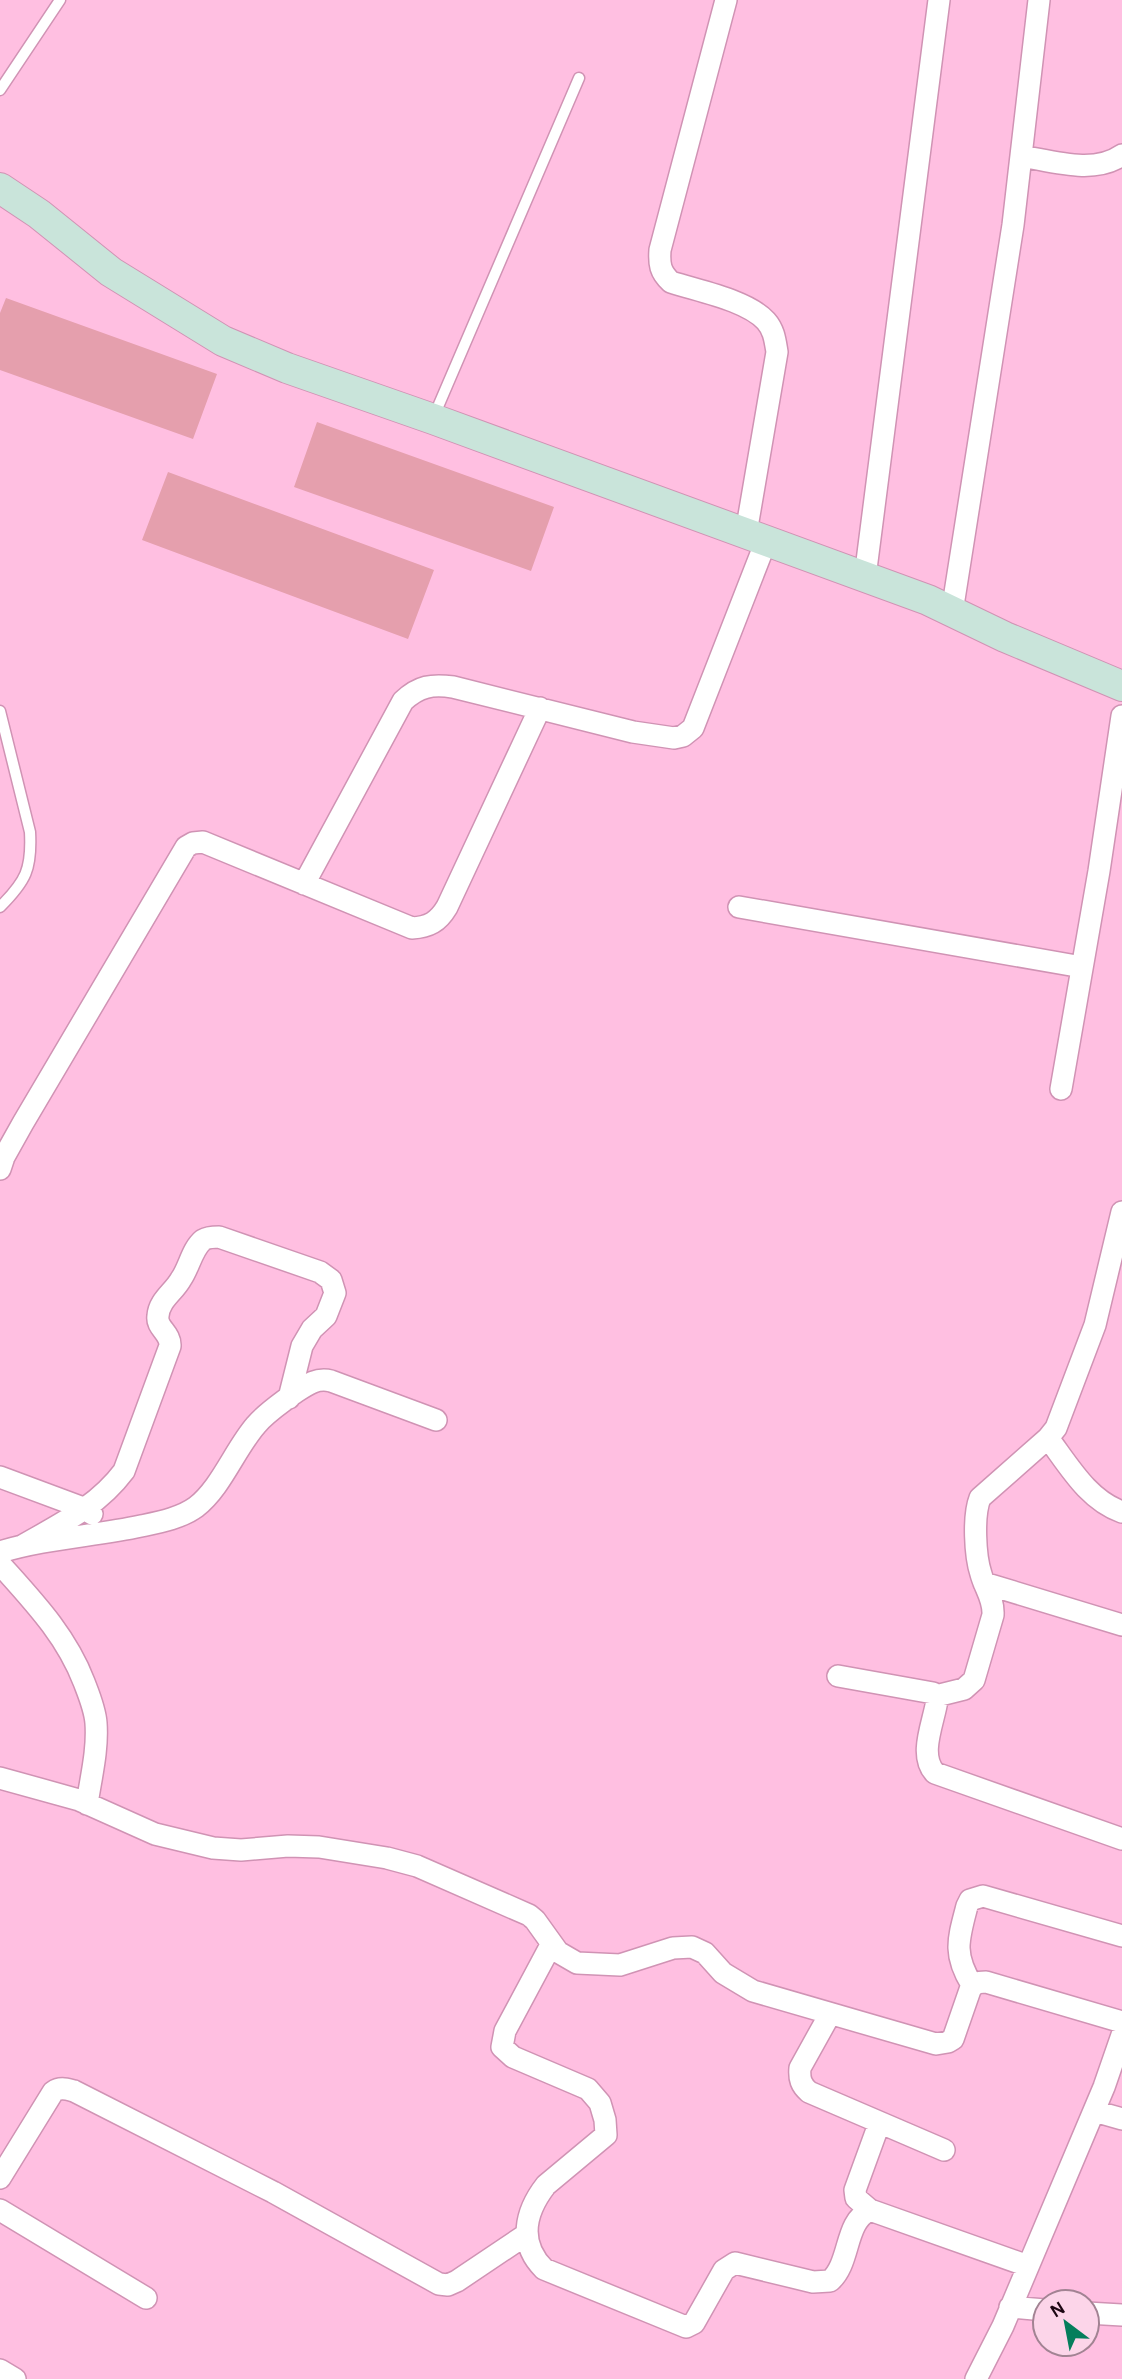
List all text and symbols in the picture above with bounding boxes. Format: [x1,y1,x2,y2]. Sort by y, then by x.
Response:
north arrow [1031,2288,1101,2358]
text: N [1046,2296,1069,2322]

